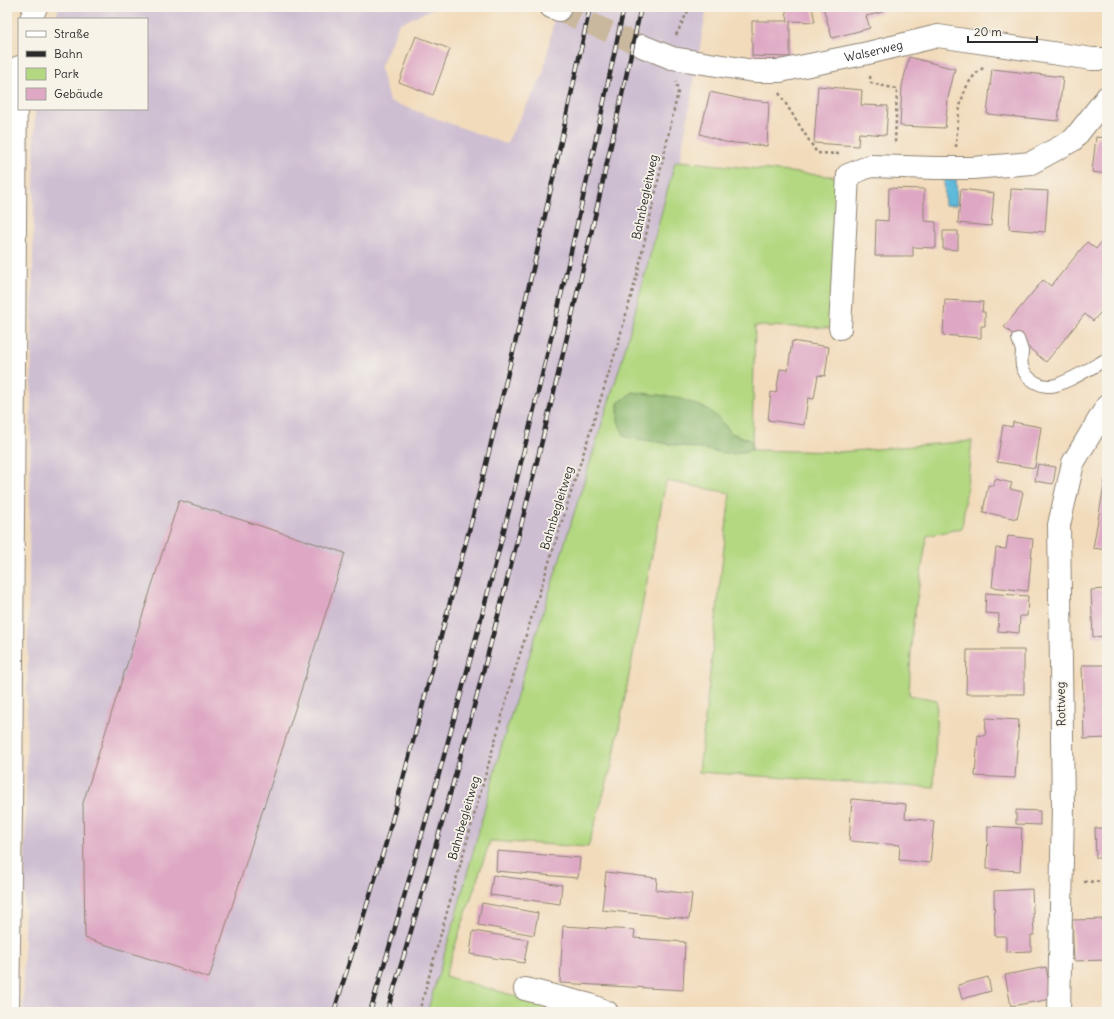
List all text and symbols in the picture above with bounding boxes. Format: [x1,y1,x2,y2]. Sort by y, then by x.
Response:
legend [18,18,148,110]
scale bar [968,18,1037,44]
text: 20 m [974,24,1002,39]
text: Straße [54,26,89,41]
street label: Walserweg [843,37,904,65]
text: Bahn [54,46,83,61]
text: Park [54,66,79,81]
text: Gebäude [54,86,103,101]
street label: Bahnbegleitweg [628,153,661,241]
street label: Bahnbegleitweg [537,464,576,552]
street label: Rottweg [1053,681,1068,727]
street label: Bahnbegleitweg [444,774,483,862]

